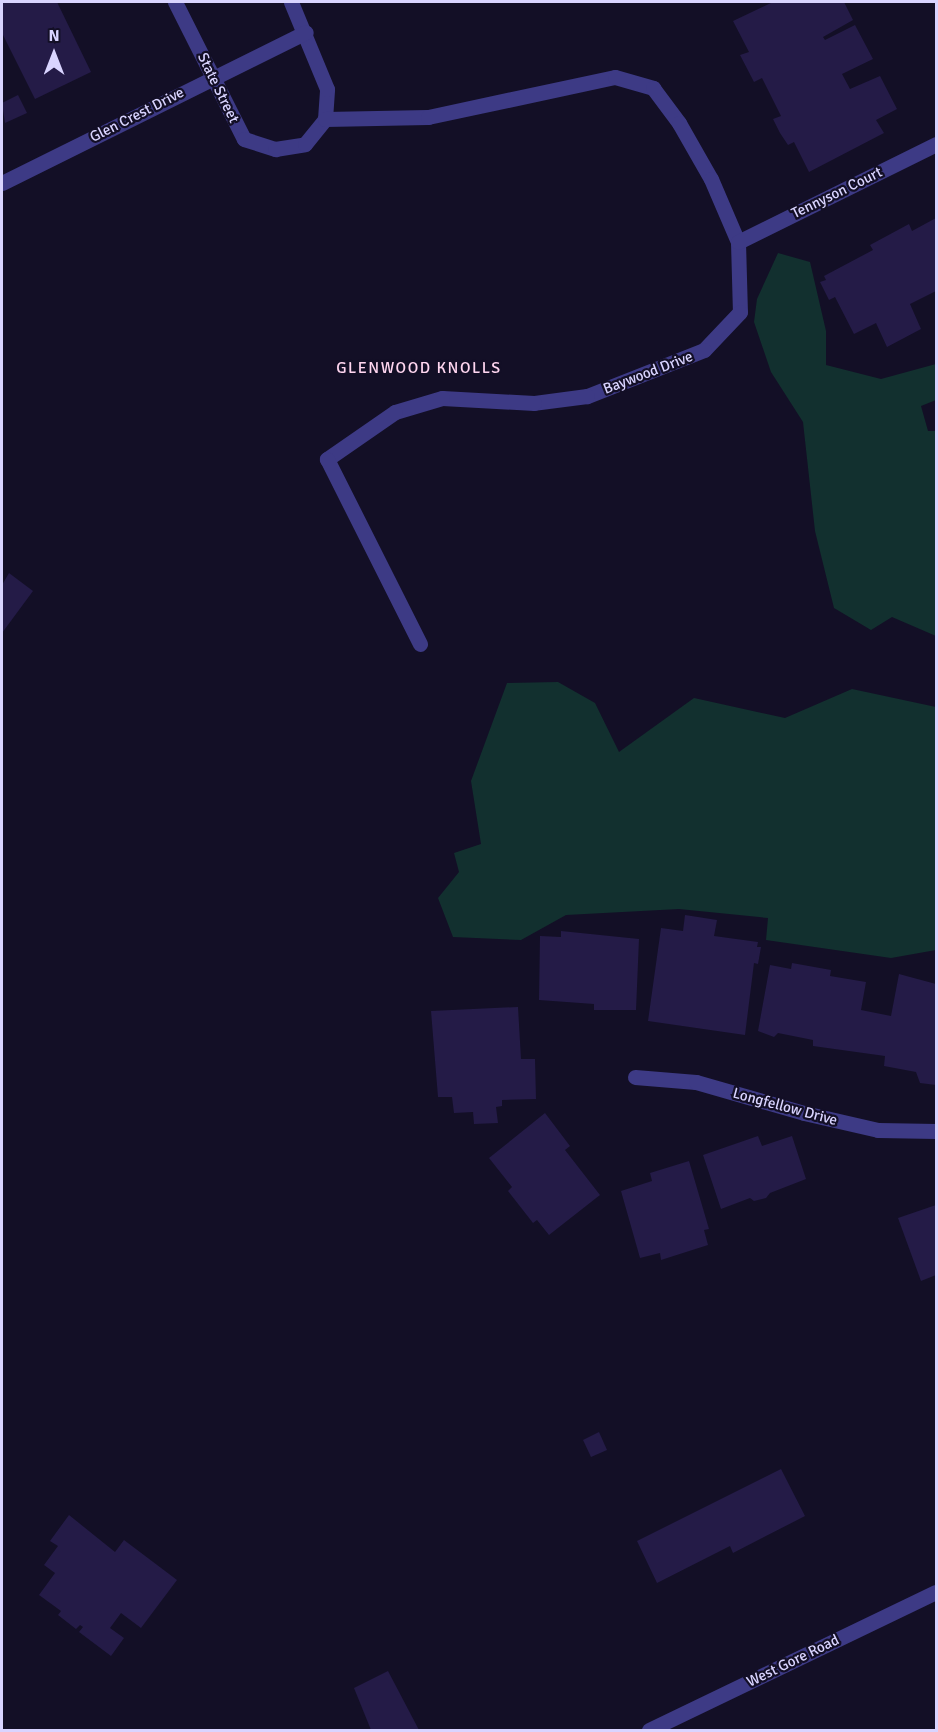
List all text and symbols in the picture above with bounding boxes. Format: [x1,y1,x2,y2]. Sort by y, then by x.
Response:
north arrow [24,24,84,84]
text: N [48,26,60,46]
street label: State Street [193,50,243,126]
street label: Glen Crest Drive [87,84,187,146]
street label: Tennyson Court [789,163,885,223]
street label: Baywood Drive [601,348,695,398]
district label: GLENWOOD KNOLLS [336,358,502,378]
street label: Longfellow Drive [731,1084,839,1130]
street label: West Gore Road [744,1631,842,1691]

